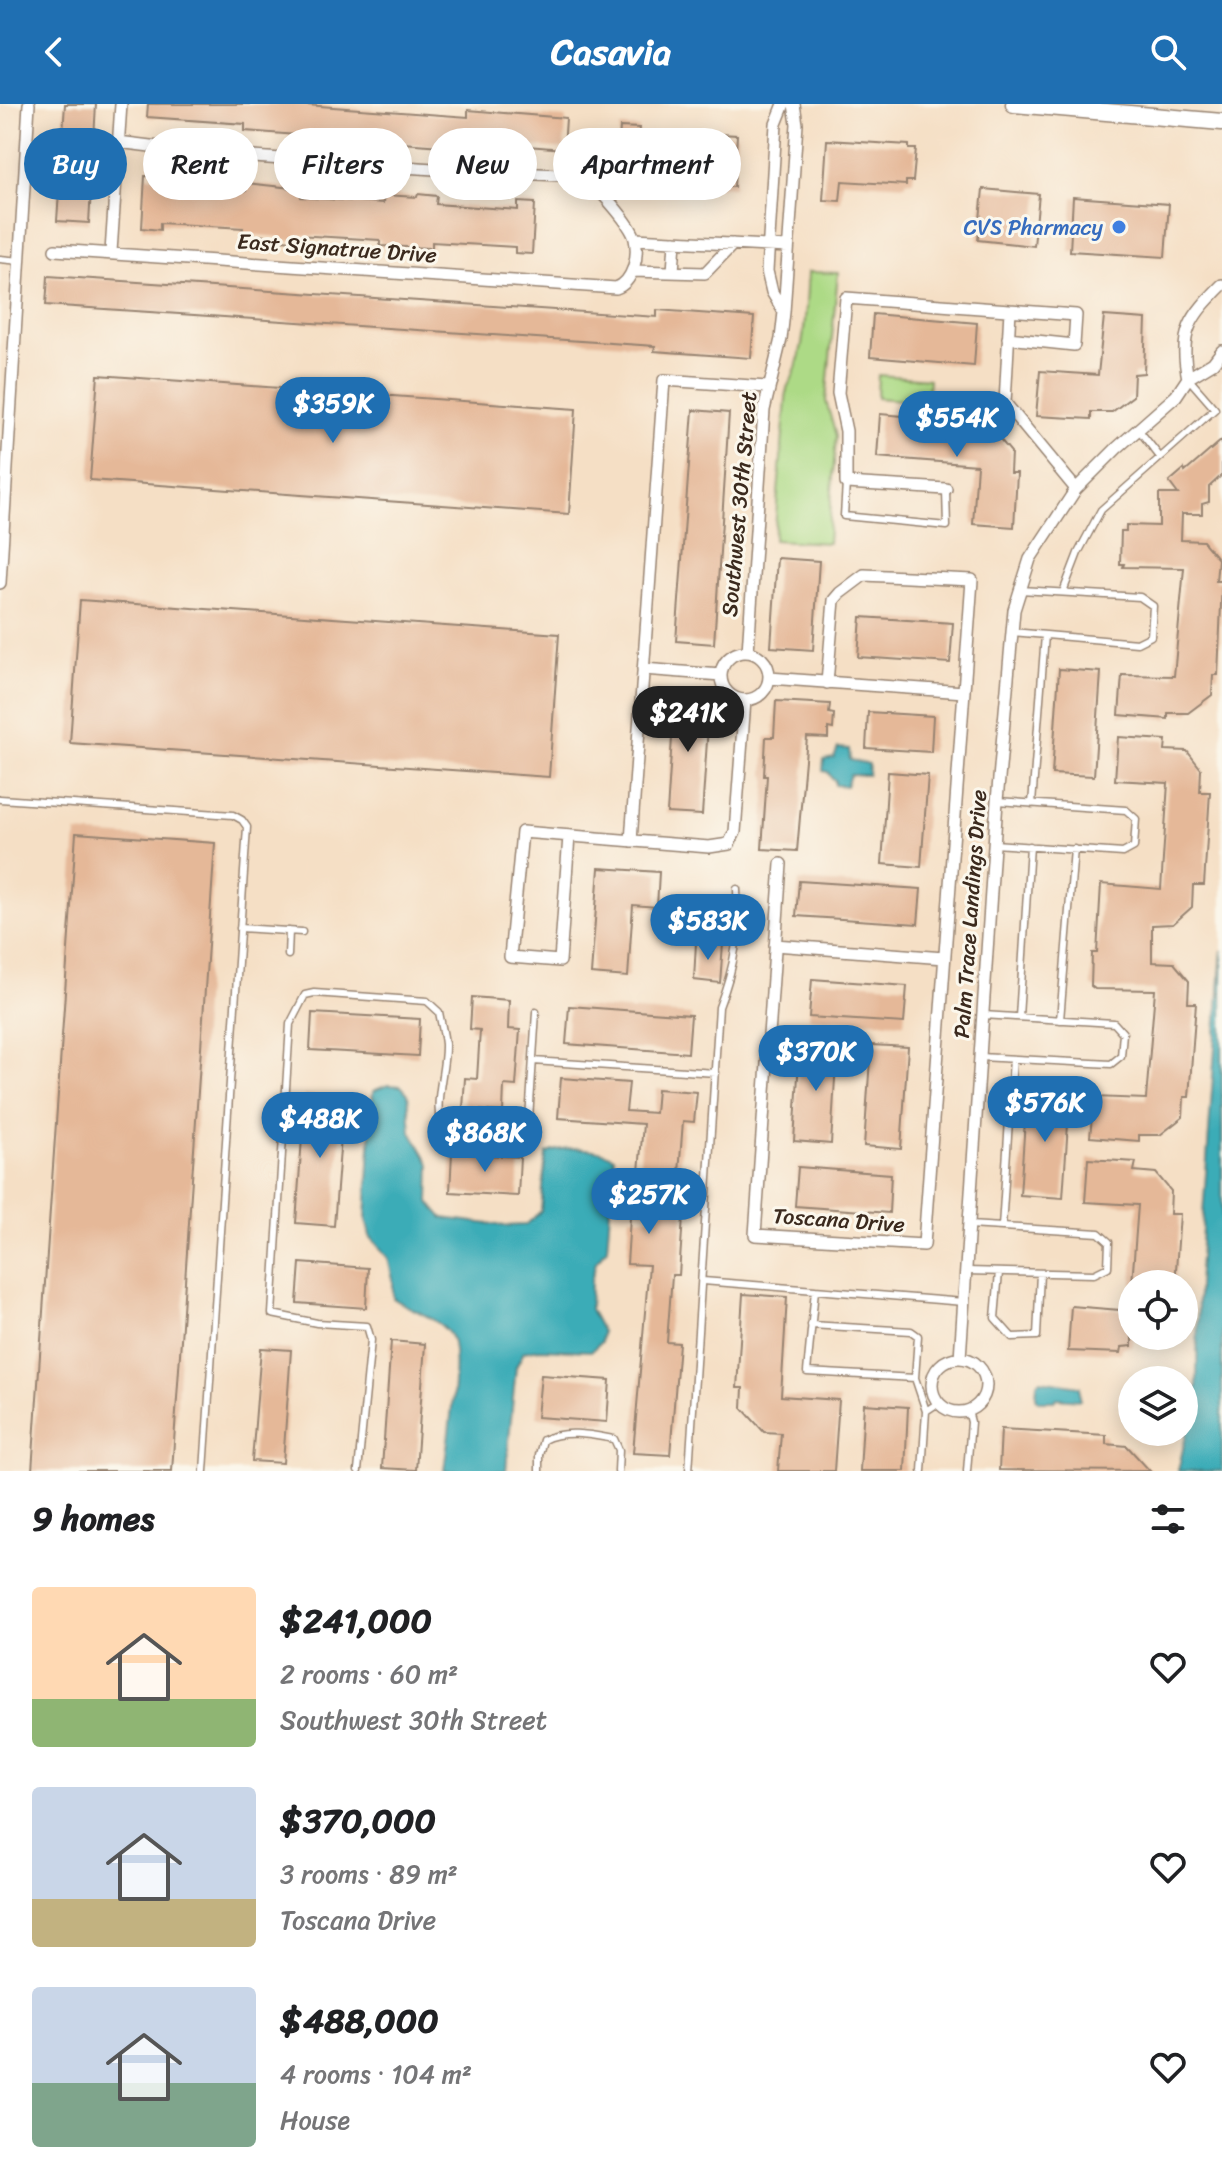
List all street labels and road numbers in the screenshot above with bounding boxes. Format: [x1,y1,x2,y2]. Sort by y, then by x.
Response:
street label: East Signatrue Drive [236,222,438,274]
street label: Southwest 30th Street [710,389,768,618]
street label: Palm Trace Landings Drive [942,788,998,1040]
street label: Toscana Drive [772,1196,906,1244]

